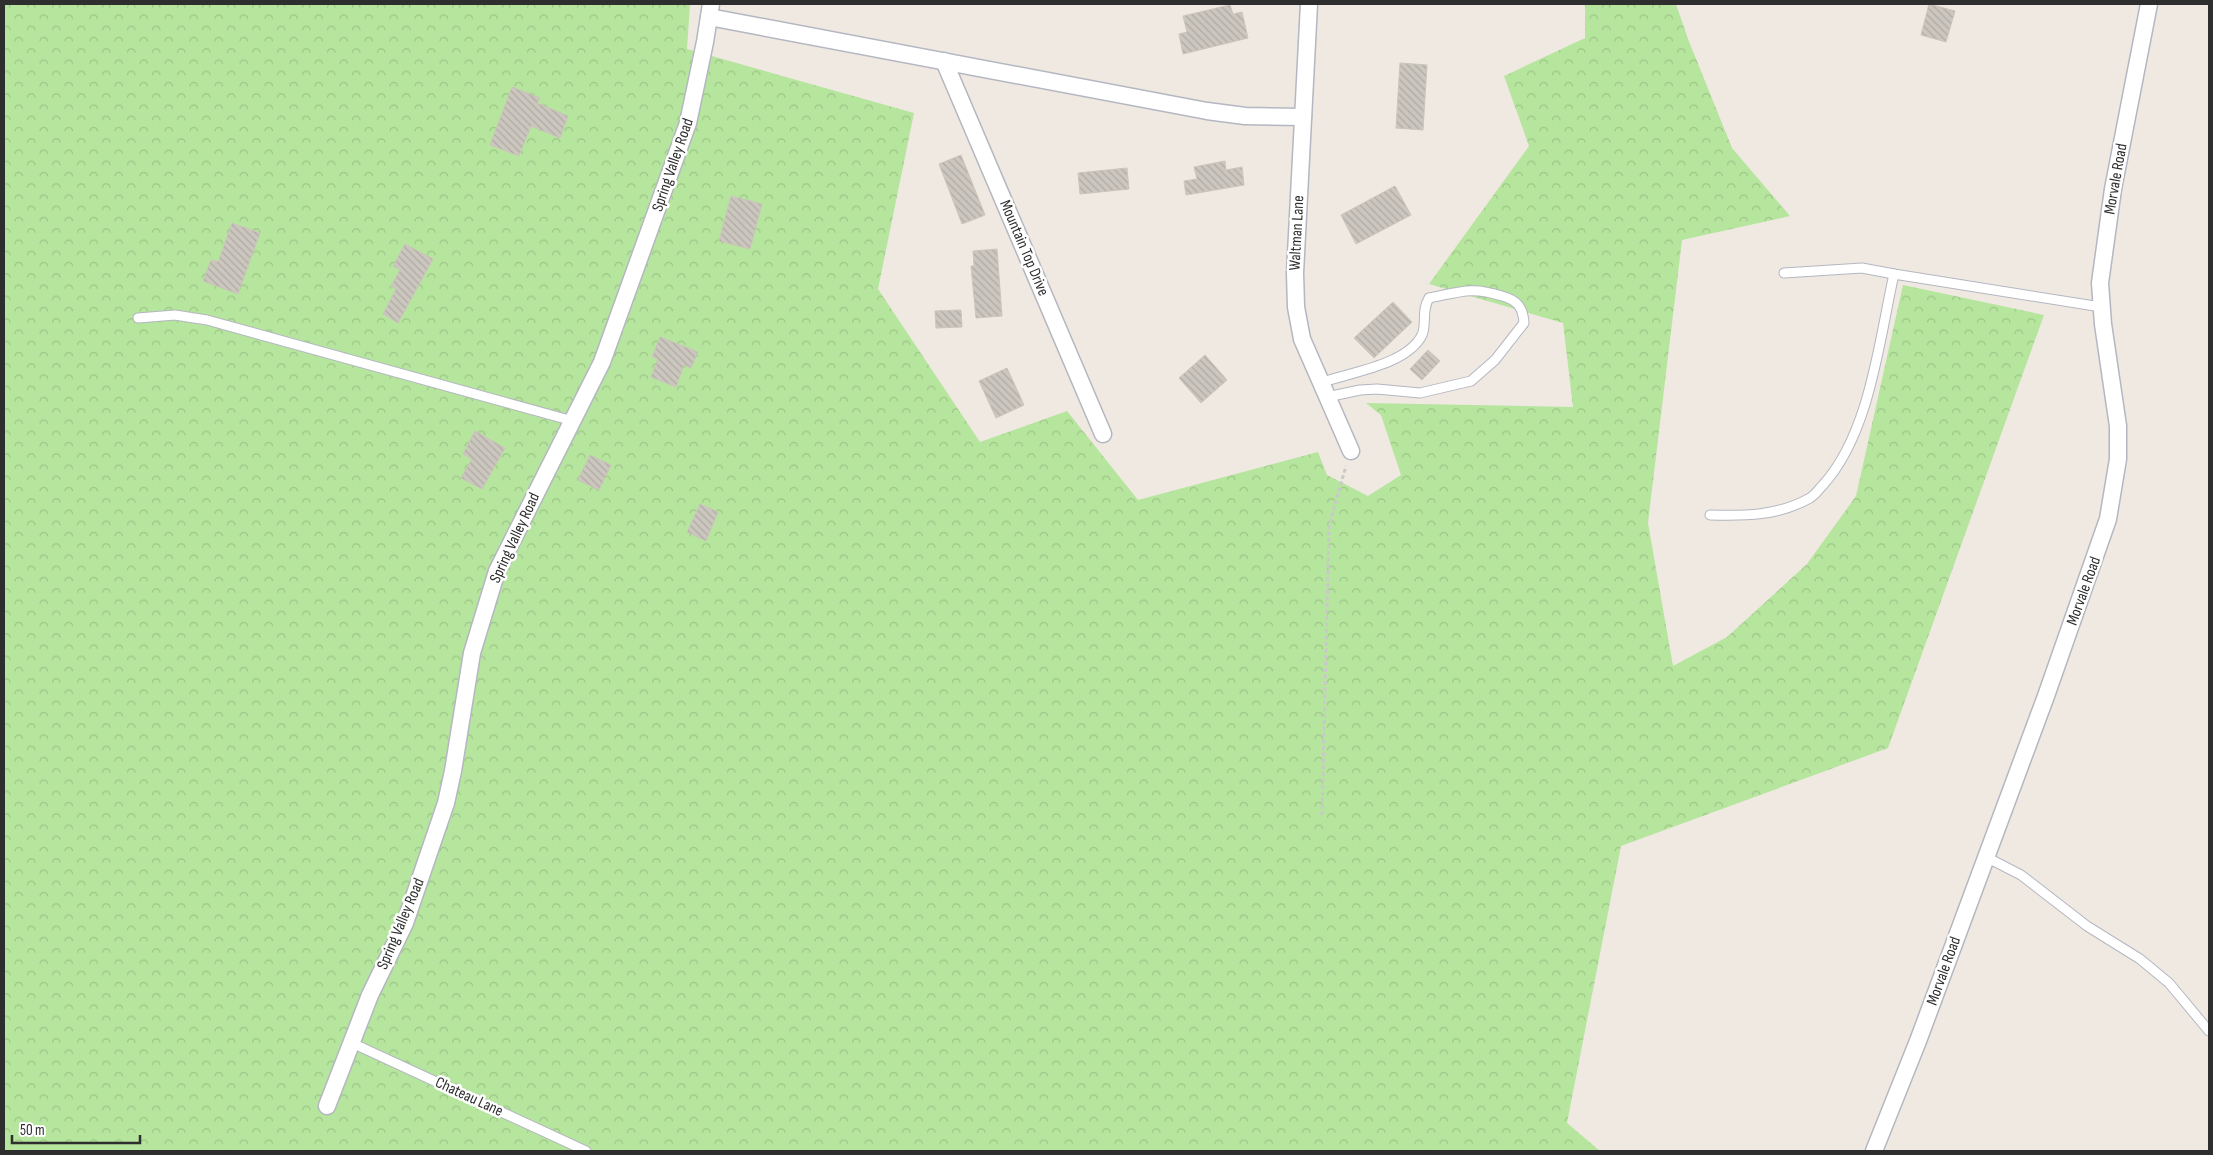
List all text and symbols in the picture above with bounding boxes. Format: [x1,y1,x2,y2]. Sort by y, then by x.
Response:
street label: Spring Valley Road [648,116,698,214]
street label: Morvale Road [2100,142,2132,216]
street label: Waltman Lane [1286,195,1308,271]
street label: Mountain Top Drive [995,197,1053,299]
street label: Spring Valley Road [486,490,544,586]
street label: Morvale Road [2063,554,2105,628]
street label: Spring Valley Road [373,875,429,973]
street label: Morvale Road [1923,934,1965,1008]
street label: Chateau Lane [432,1073,506,1121]
scale bar [12,1112,140,1144]
text: 50 m [20,1121,45,1140]

